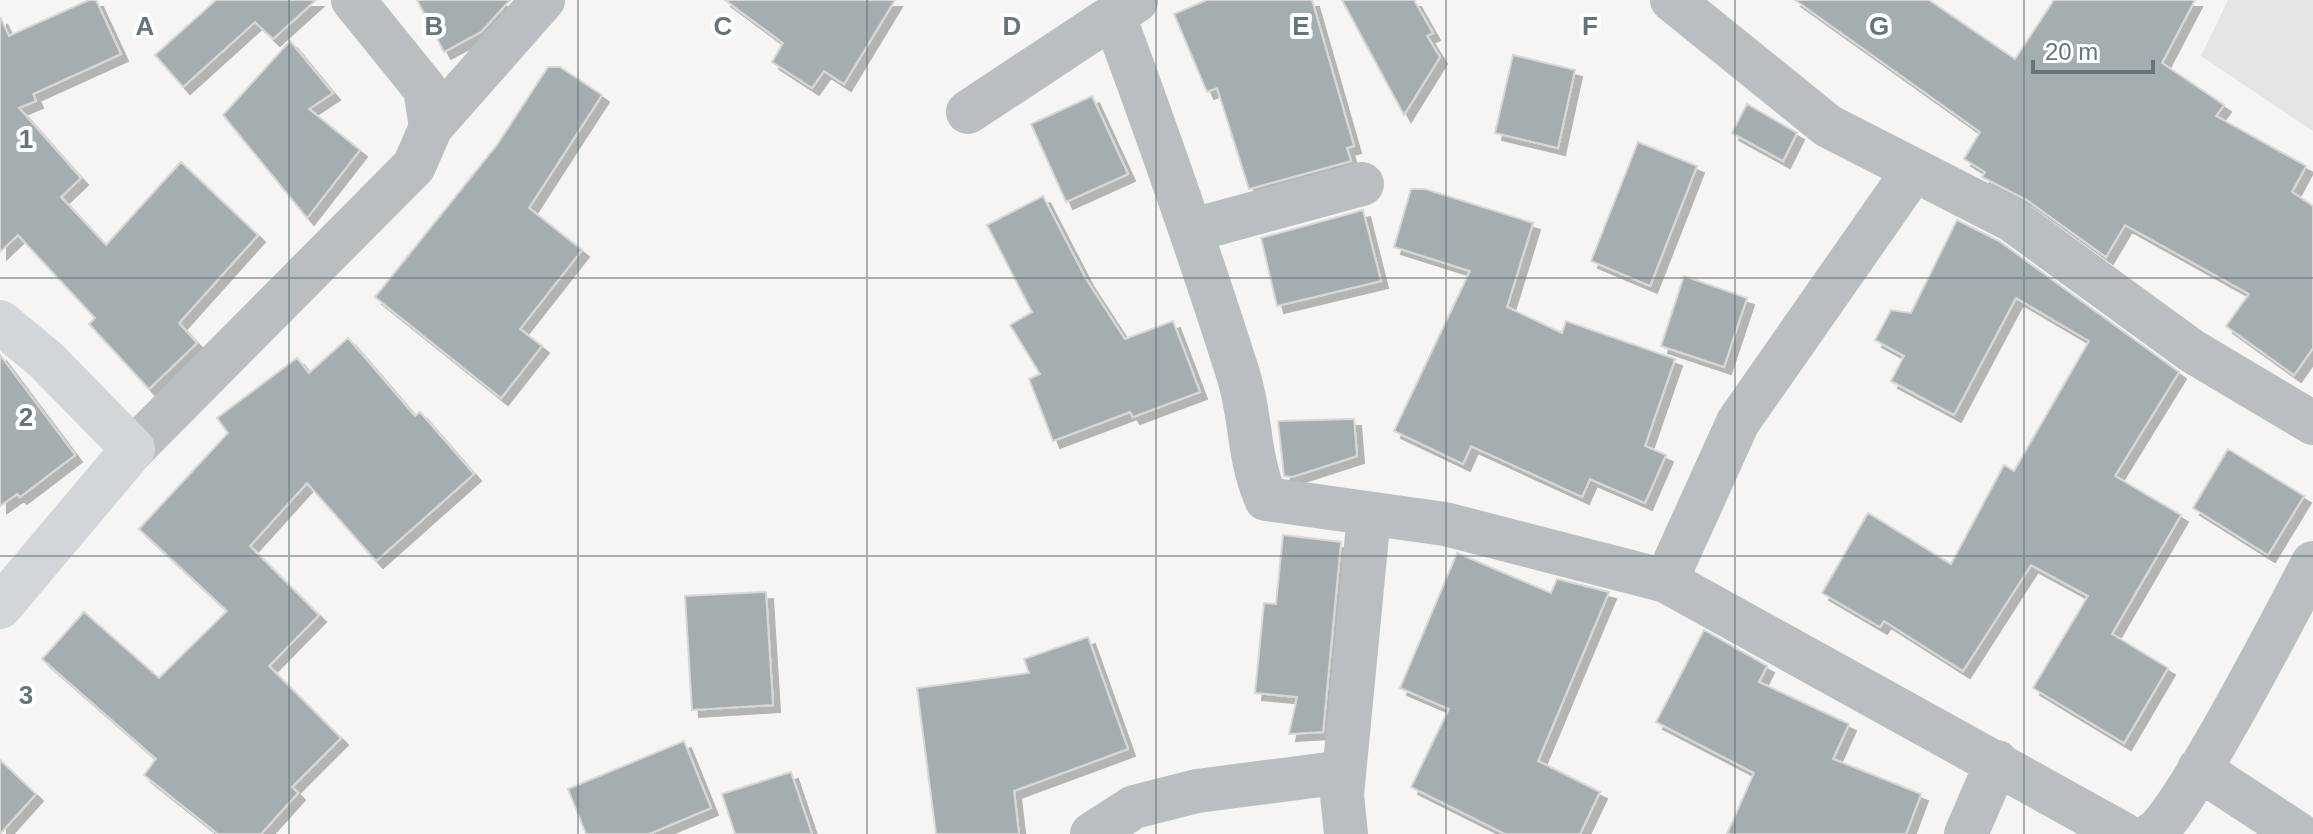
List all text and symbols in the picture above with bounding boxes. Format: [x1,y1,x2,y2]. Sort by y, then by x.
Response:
text: A [136,11,155,41]
text: B [425,11,443,41]
text: C [714,11,733,41]
text: D [1003,11,1021,41]
text: E [1292,11,1310,41]
text: F [1582,11,1598,41]
text: G [1869,11,1889,41]
scale bar [2033,24,2153,74]
text: 20 m [2045,38,2098,65]
text: 1 [19,124,33,154]
text: 2 [19,402,33,432]
text: 3 [19,680,33,710]

